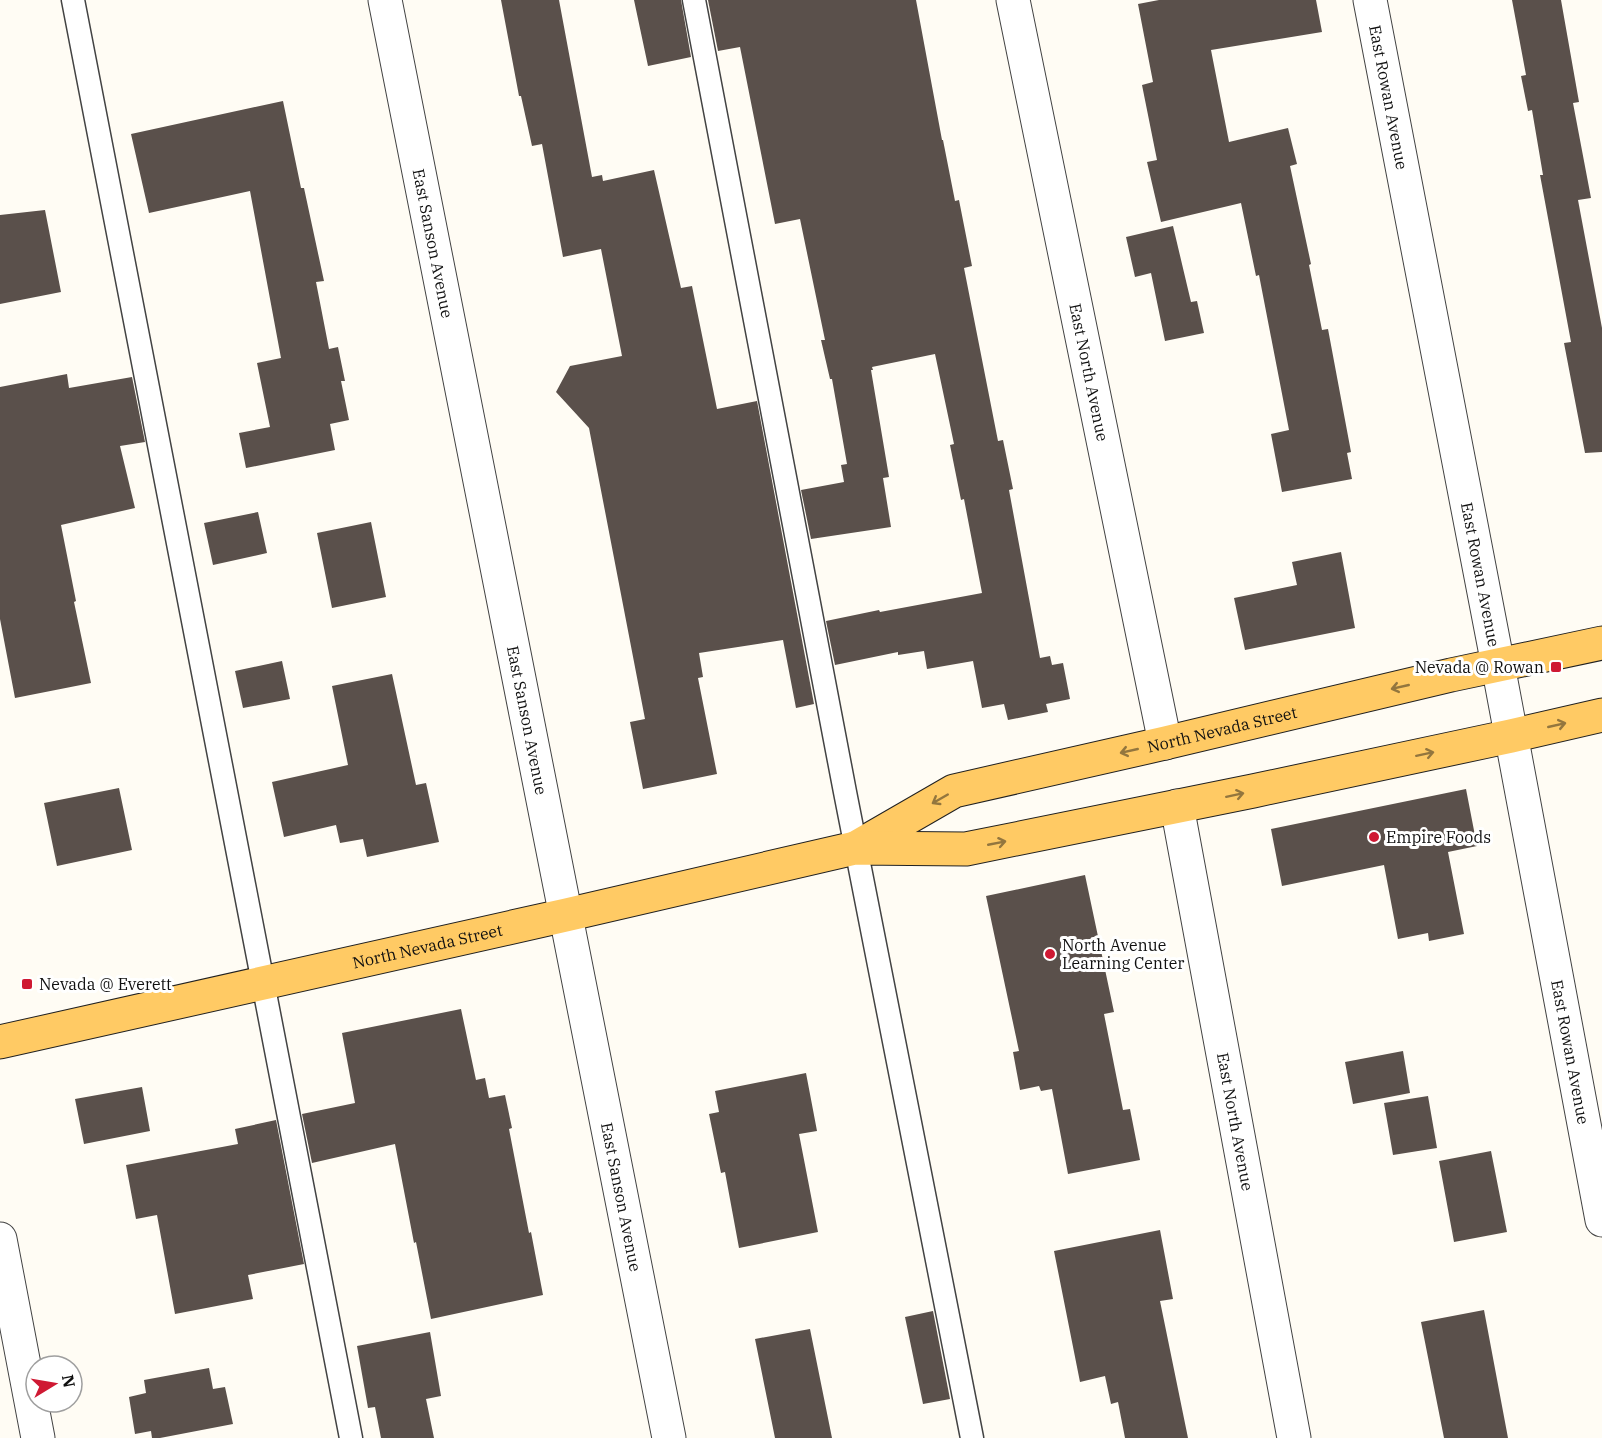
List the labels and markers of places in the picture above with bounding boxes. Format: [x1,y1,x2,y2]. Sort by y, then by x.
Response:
place label: Nevada @ Rowan [1415,657,1544,677]
marker: Nevada @ Rowan [1549,660,1563,674]
place label: Empire Foods [1386,827,1491,847]
marker: Empire Foods [1367,830,1381,844]
place label: North Avenue Learning Center [1062,935,1184,973]
marker: North Avenue Learning Center [1043,947,1057,961]
place label: Nevada @ Everett [39,974,172,994]
marker: Nevada @ Everett [20,977,34,991]

